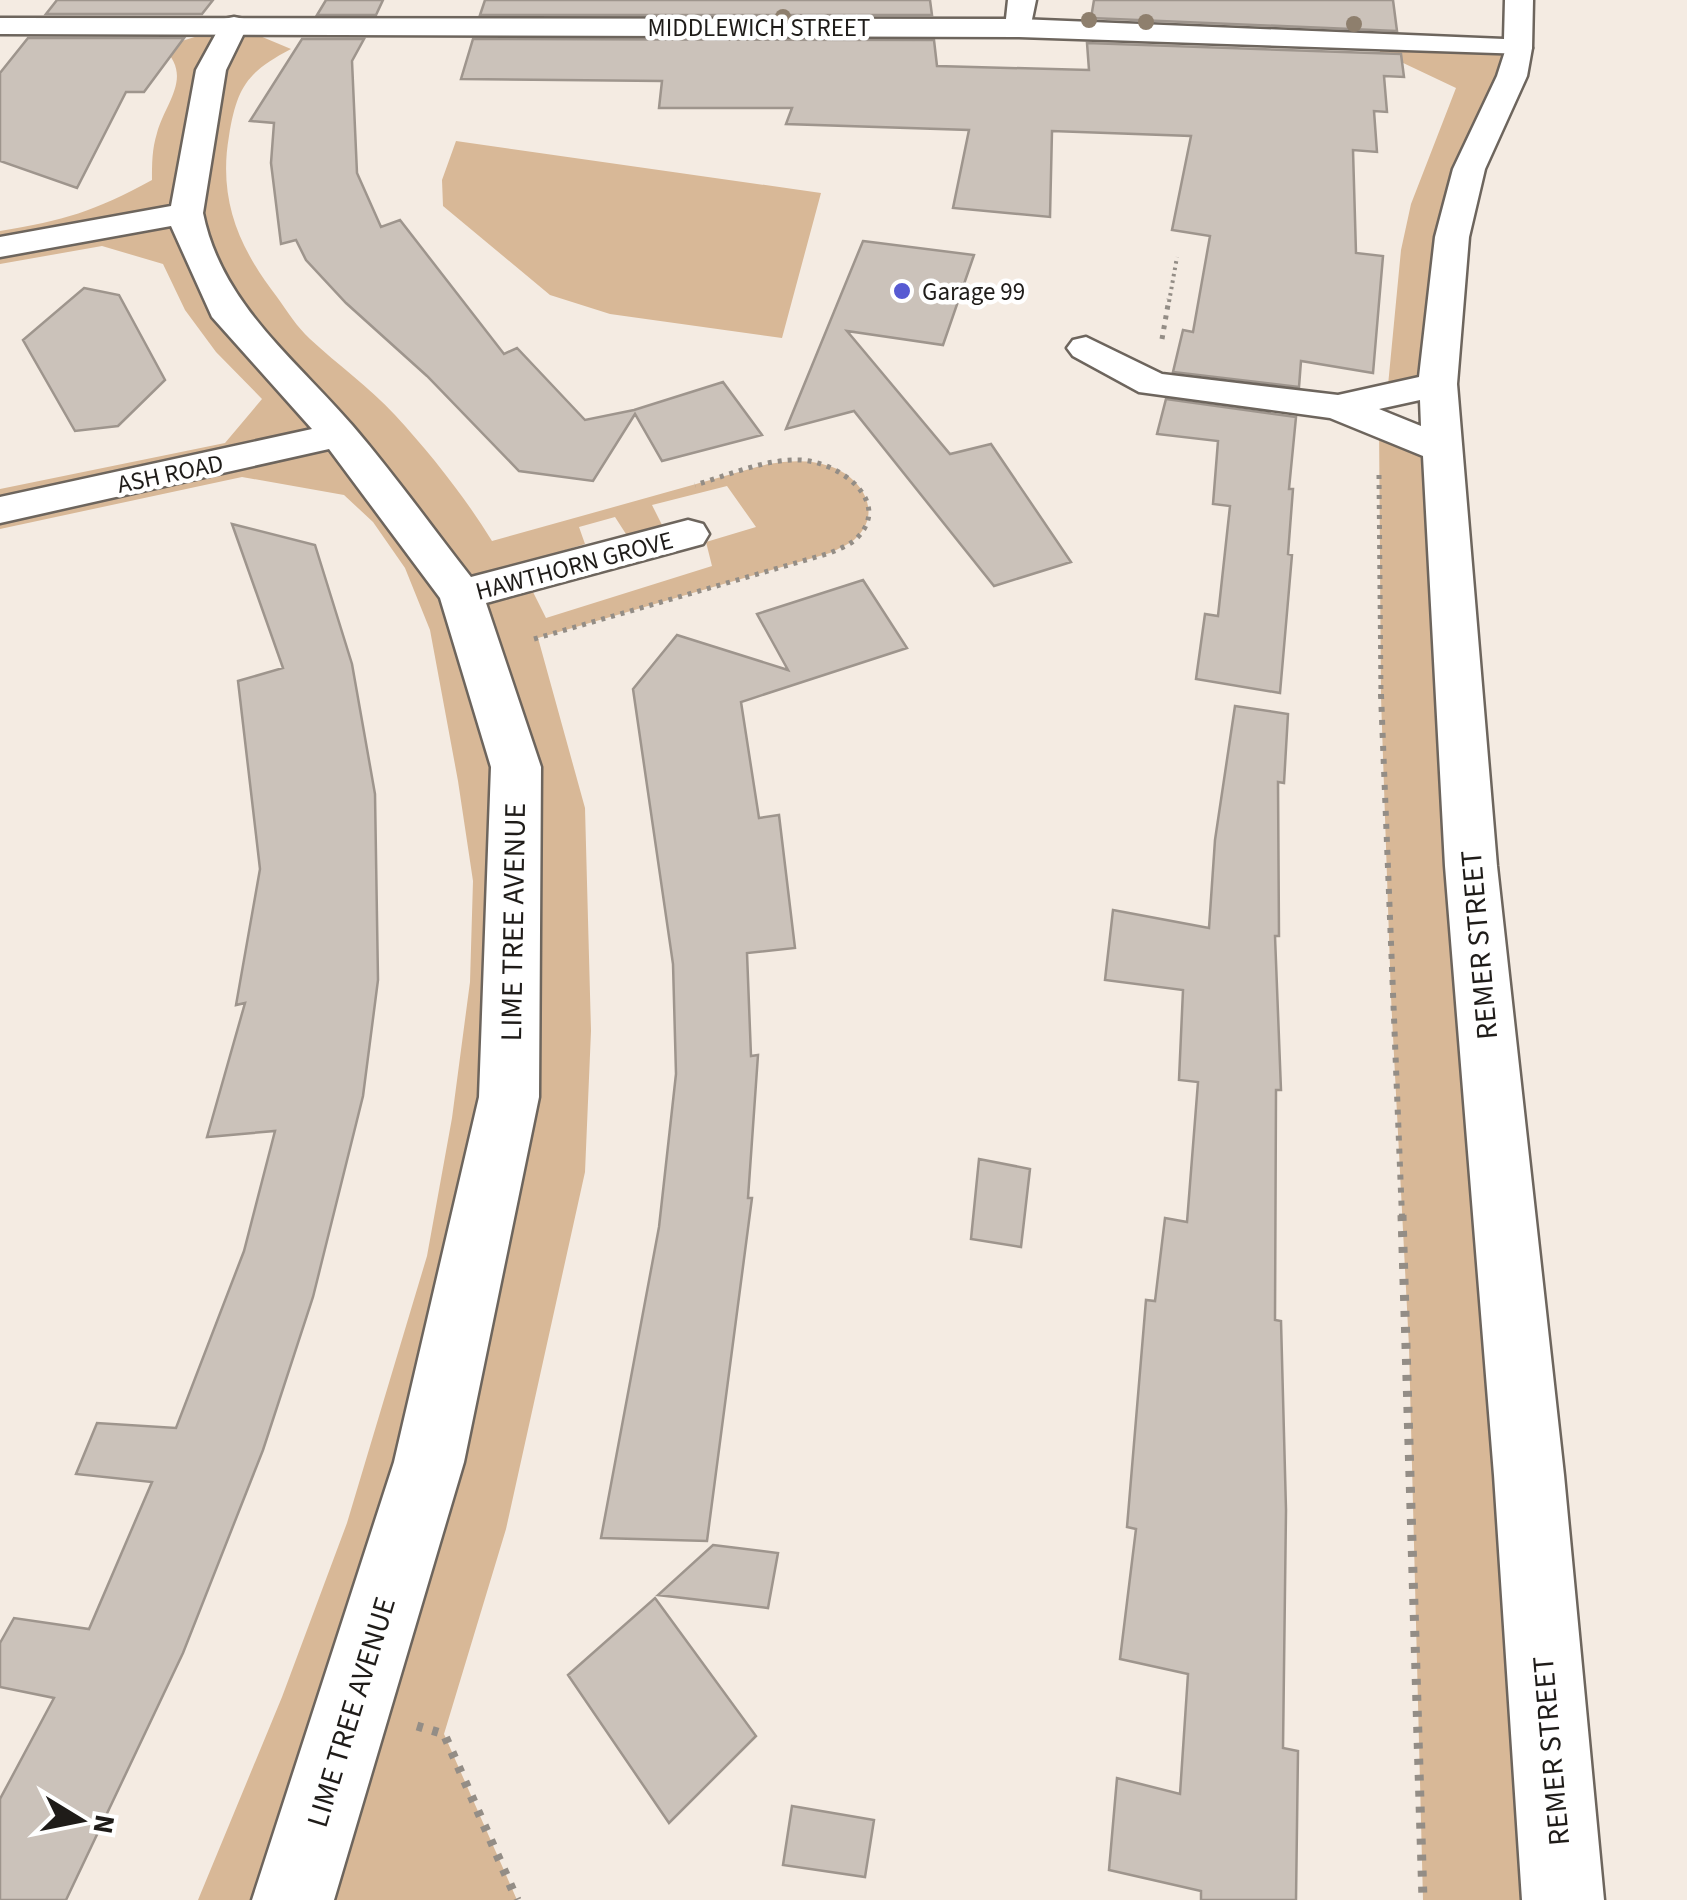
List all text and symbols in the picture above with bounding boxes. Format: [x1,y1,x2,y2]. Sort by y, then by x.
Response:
street label: MIDDLEWICH STREET [648,10,870,46]
place label: Garage 99 [922,274,1025,310]
marker: Garage 99 [891,280,913,302]
street label: ASH ROAD [114,445,227,503]
street label: HAWTHORN GROVE [471,522,677,610]
street label: LIME TREE AVENUE [490,802,537,1042]
street label: REMER STREET [1450,849,1509,1041]
street label: LIME TREE AVENUE [296,1592,407,1833]
street label: REMER STREET [1522,1655,1581,1847]
north arrow [30,1770,130,1870]
text: N [82,1812,125,1837]

